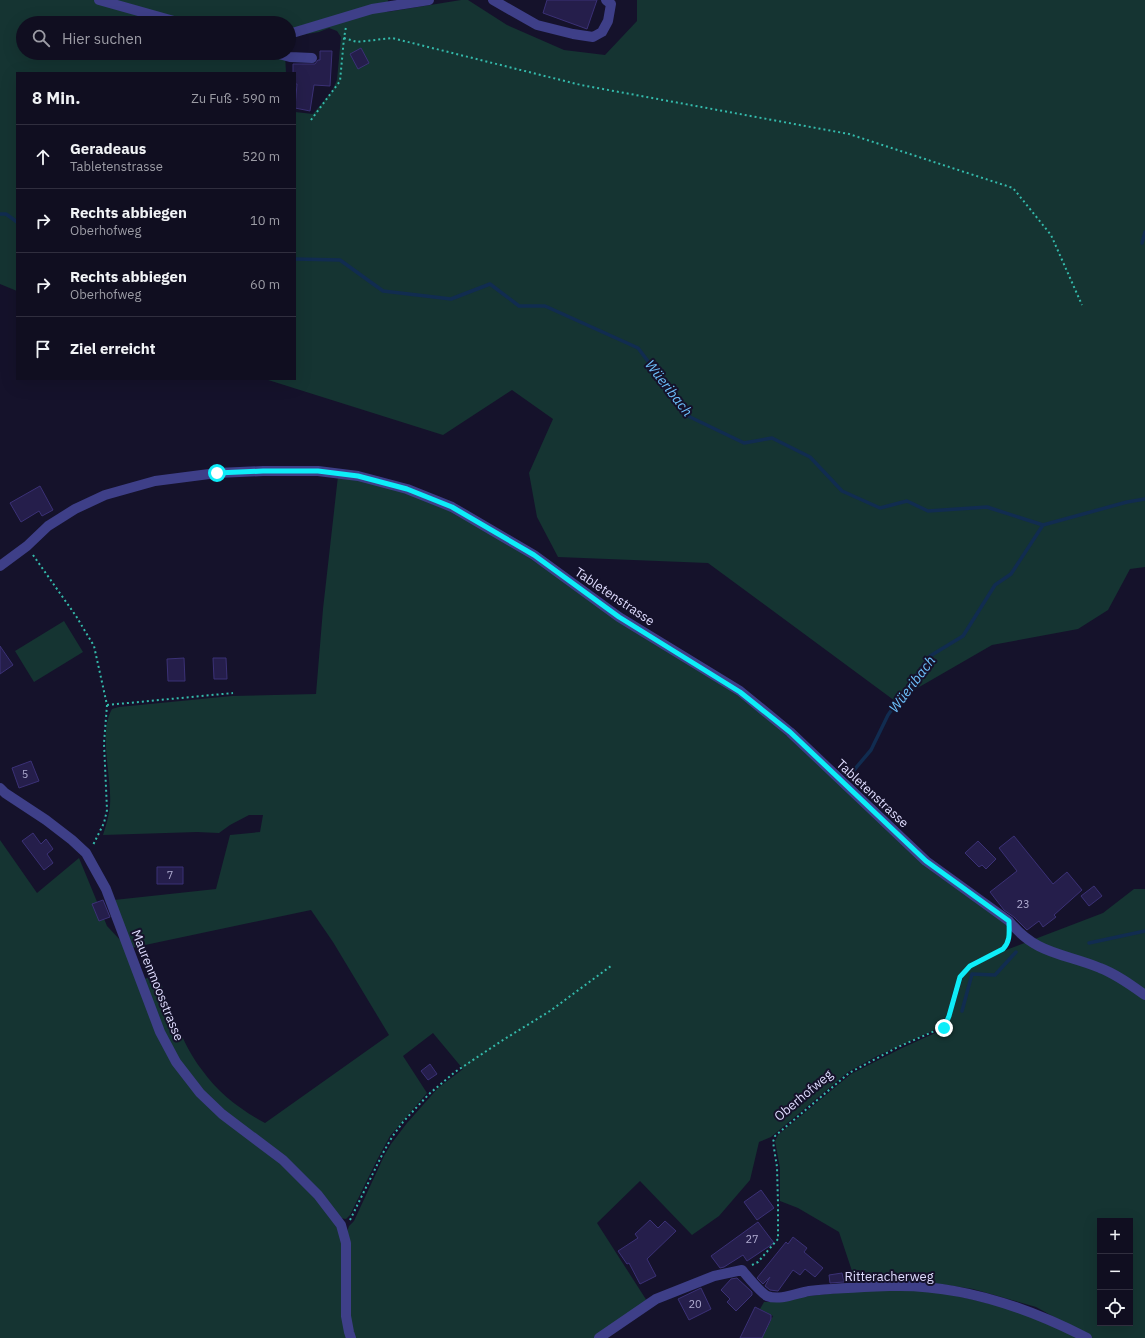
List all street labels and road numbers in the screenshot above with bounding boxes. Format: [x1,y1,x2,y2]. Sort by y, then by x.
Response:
street label: Tabletenstrasse [571,563,658,629]
street label: Tabletenstrasse [833,755,912,831]
street label: Maurenmoosstrasse [127,927,188,1043]
street label: Oberhofweg [771,1066,836,1125]
street label: Ritteracherweg [844,1268,934,1285]

